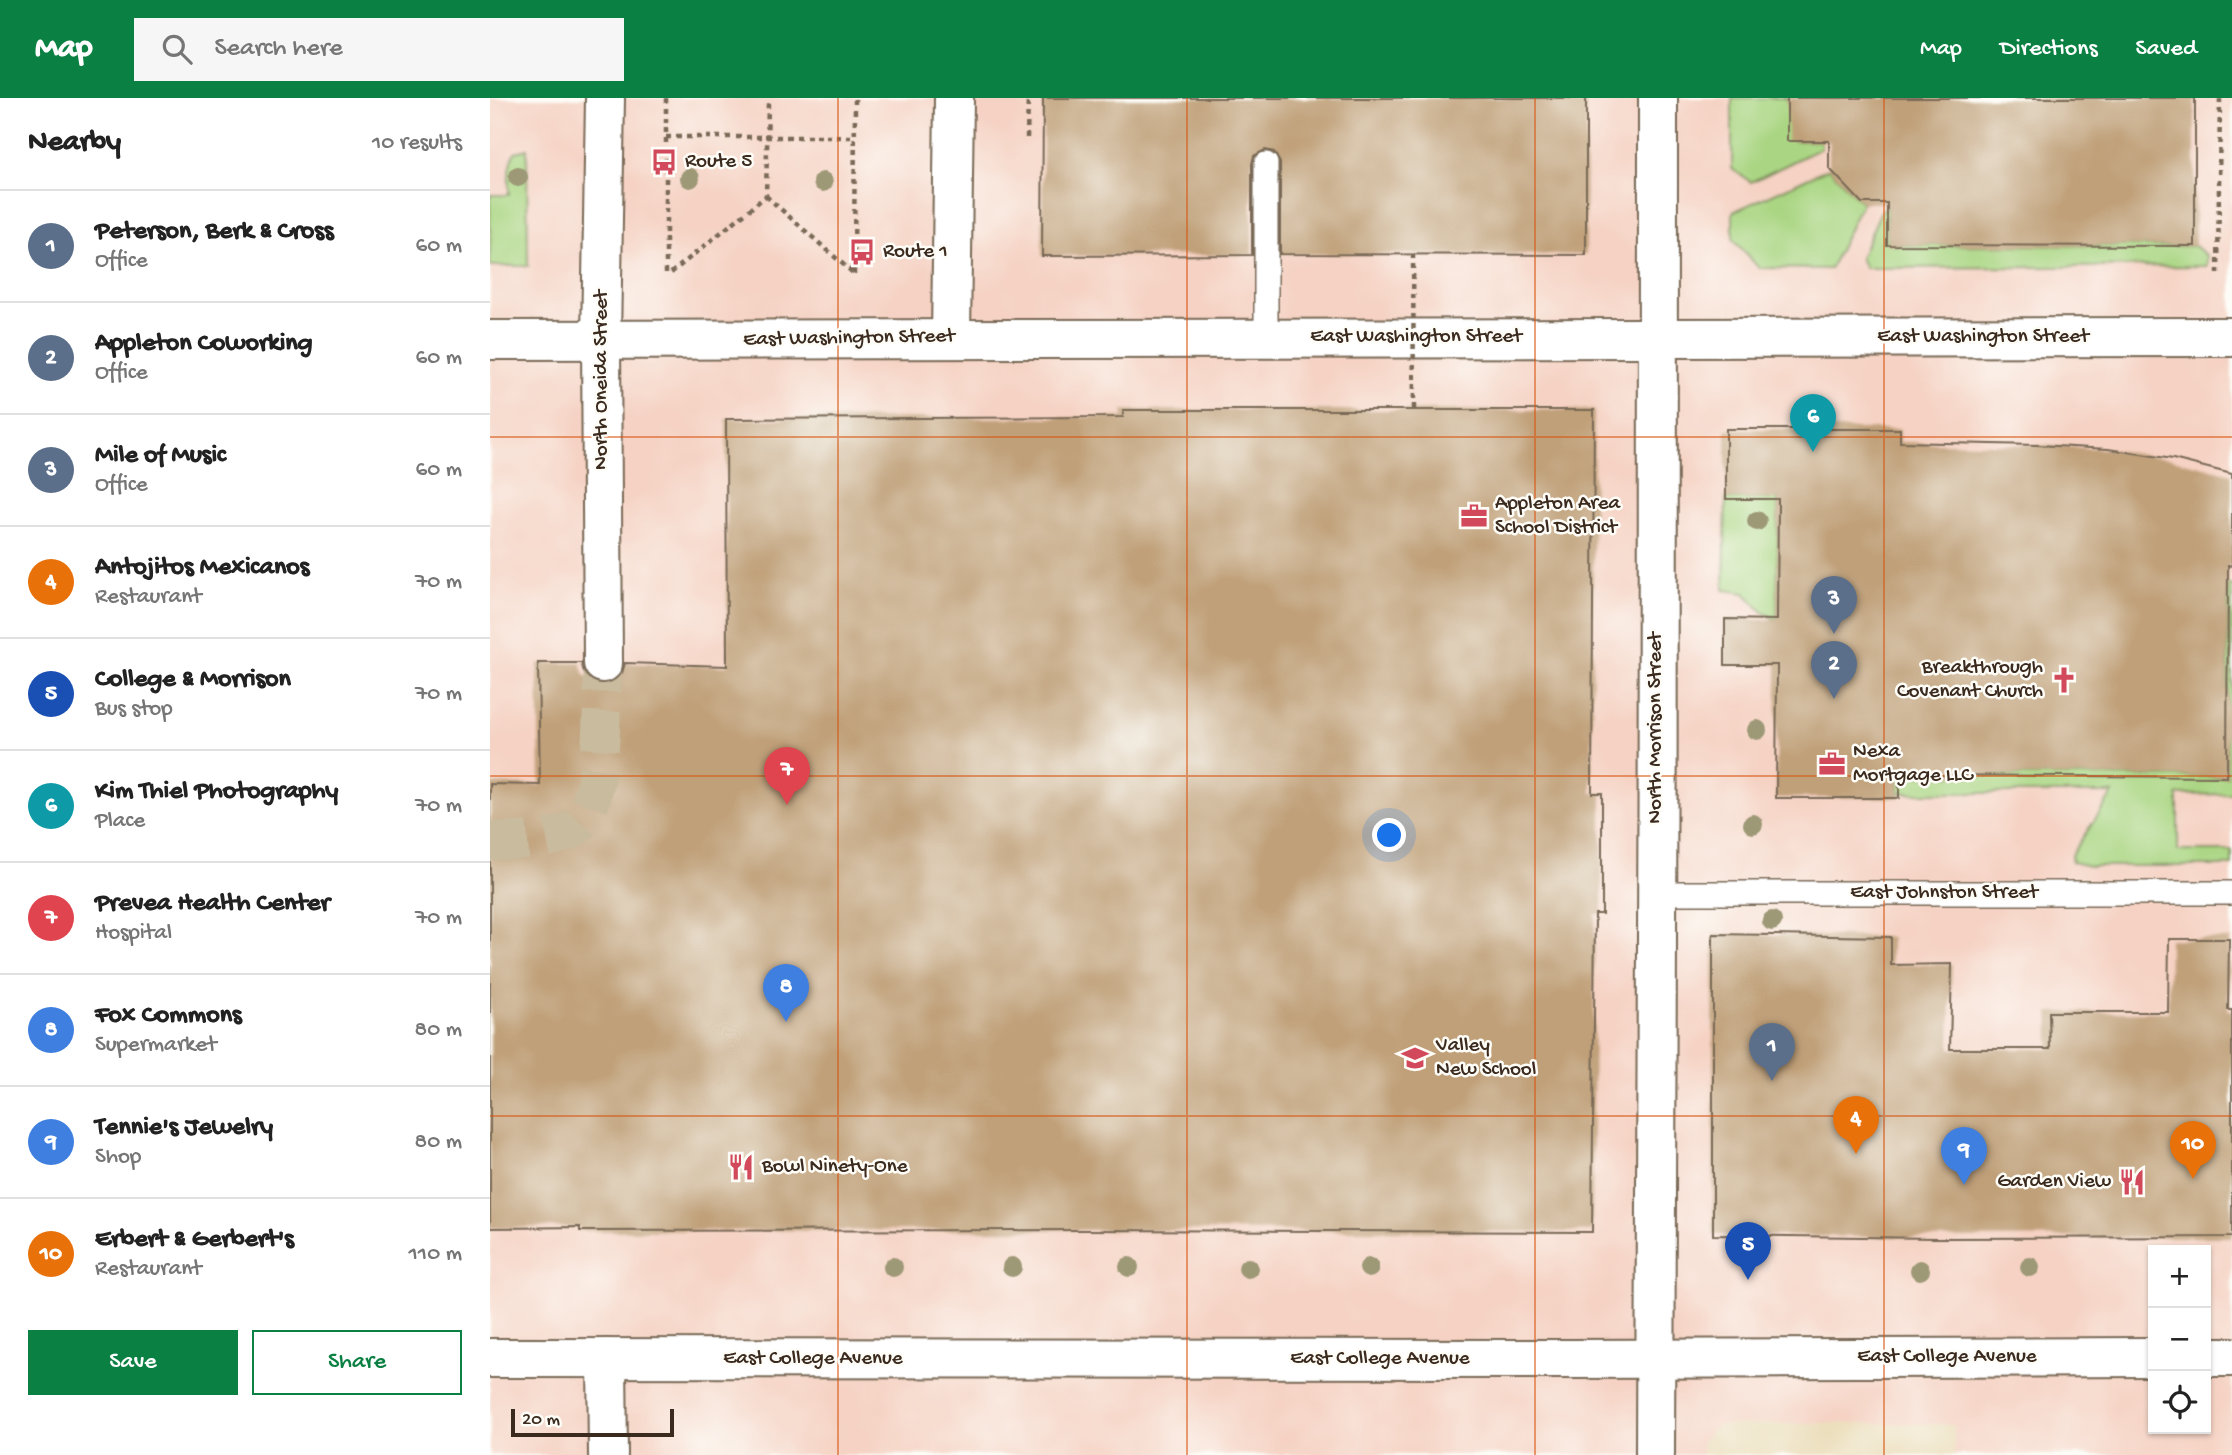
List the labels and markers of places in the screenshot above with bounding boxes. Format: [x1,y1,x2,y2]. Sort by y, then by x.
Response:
bus stop icon: Route 5 [649,147,679,177]
place label: Route 5 [685,150,752,175]
bus stop icon: Route 1 [847,237,877,267]
place label: Route 1 [883,240,948,265]
pin: 6 [1790,394,1836,452]
place label: Appleton Area School District [1495,492,1622,541]
office icon: Appleton Area School District [1459,501,1489,531]
pin: 3 [1811,576,1857,634]
pin: 2 [1811,641,1857,699]
place label: Breakthrough Covenant Church [1897,656,2043,705]
church icon: Breakthrough Covenant Church [2049,665,2079,695]
place label: Nexa Mortgage LLC [1853,740,1974,789]
pin: 7 [764,747,810,805]
office icon: Nexa Mortgage LLC [1817,749,1847,779]
pin: 8 [763,964,809,1022]
pin: 1 [1749,1023,1795,1081]
place label: Valley New School [1435,1034,1536,1083]
school or university icon: Valley New School [1400,1043,1430,1073]
pin: 4 [1833,1096,1879,1154]
pin: 10 [2170,1121,2216,1179]
pin: 9 [1941,1127,1987,1185]
restaurant icon: Bowl Ninety-One [726,1152,756,1182]
place label: Bowl Ninety-One [761,1155,909,1180]
restaurant icon: Garden View [2117,1167,2147,1197]
place label: Garden View [1997,1170,2112,1195]
pin: 5 [1725,1222,1771,1280]

